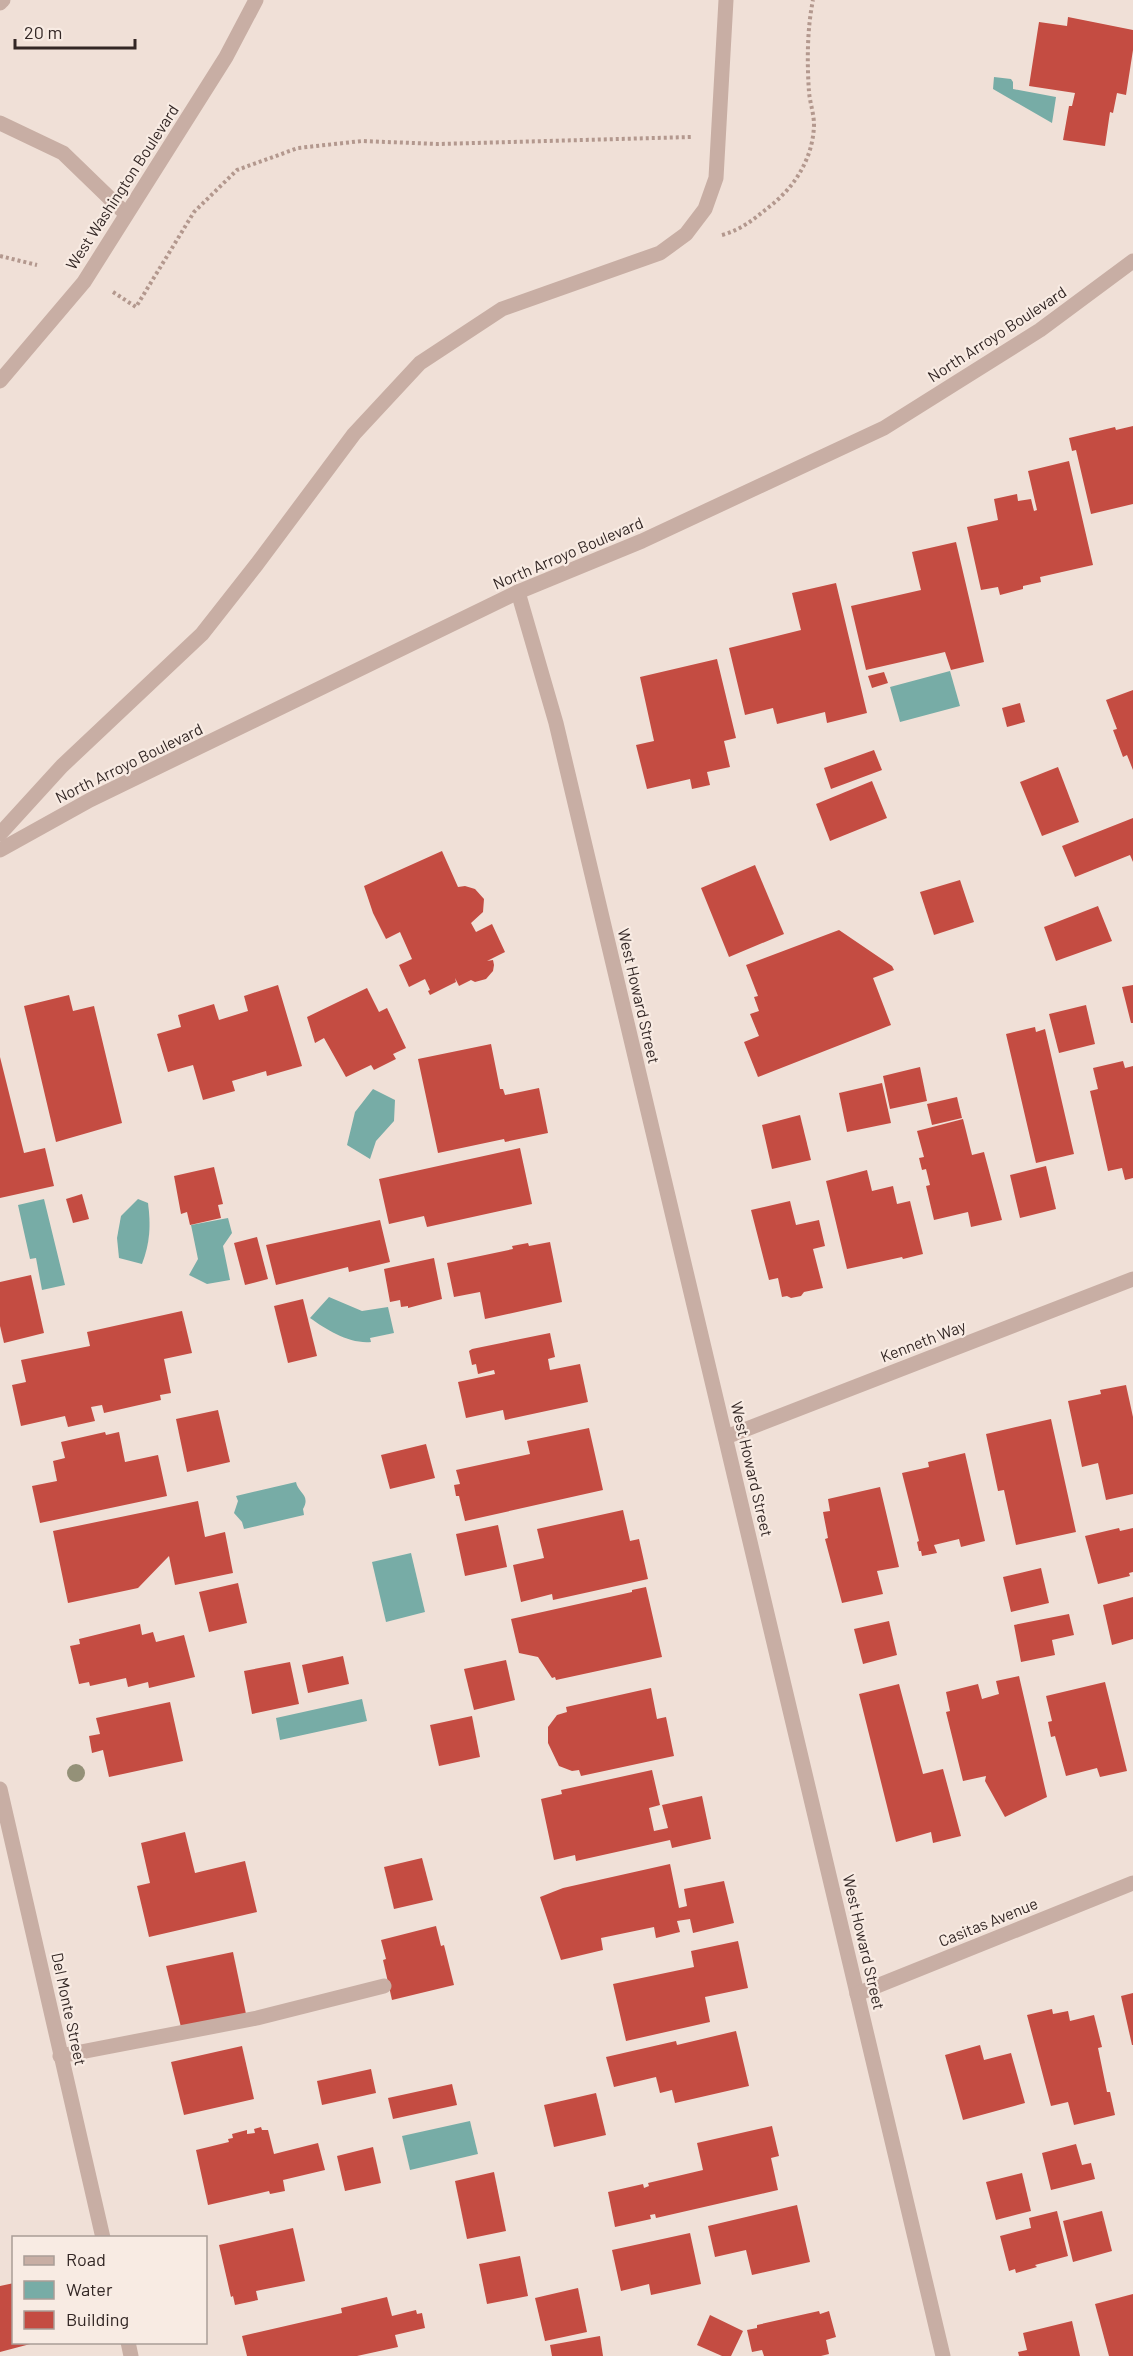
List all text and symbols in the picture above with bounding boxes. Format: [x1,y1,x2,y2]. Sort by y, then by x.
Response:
scale bar [15,12,135,50]
text: 20 m [24,21,62,43]
street label: West Washington Boulevard [61,101,182,273]
street label: North Arroyo Boulevard [924,282,1070,385]
street label: North Arroyo Boulevard [490,512,646,593]
street label: North Arroyo Boulevard [52,719,205,806]
street label: West Howard Street [615,926,664,1065]
street label: Kenneth Way [877,1315,969,1366]
street label: West Howard Street [728,1399,777,1538]
street label: West Howard Street [840,1872,889,2011]
street label: Casitas Avenue [935,1893,1040,1950]
street label: Del Monte Street [48,1951,91,2067]
legend [12,2236,207,2344]
text: Road [66,2248,106,2270]
text: Water [66,2278,113,2300]
text: Building [66,2308,129,2330]

